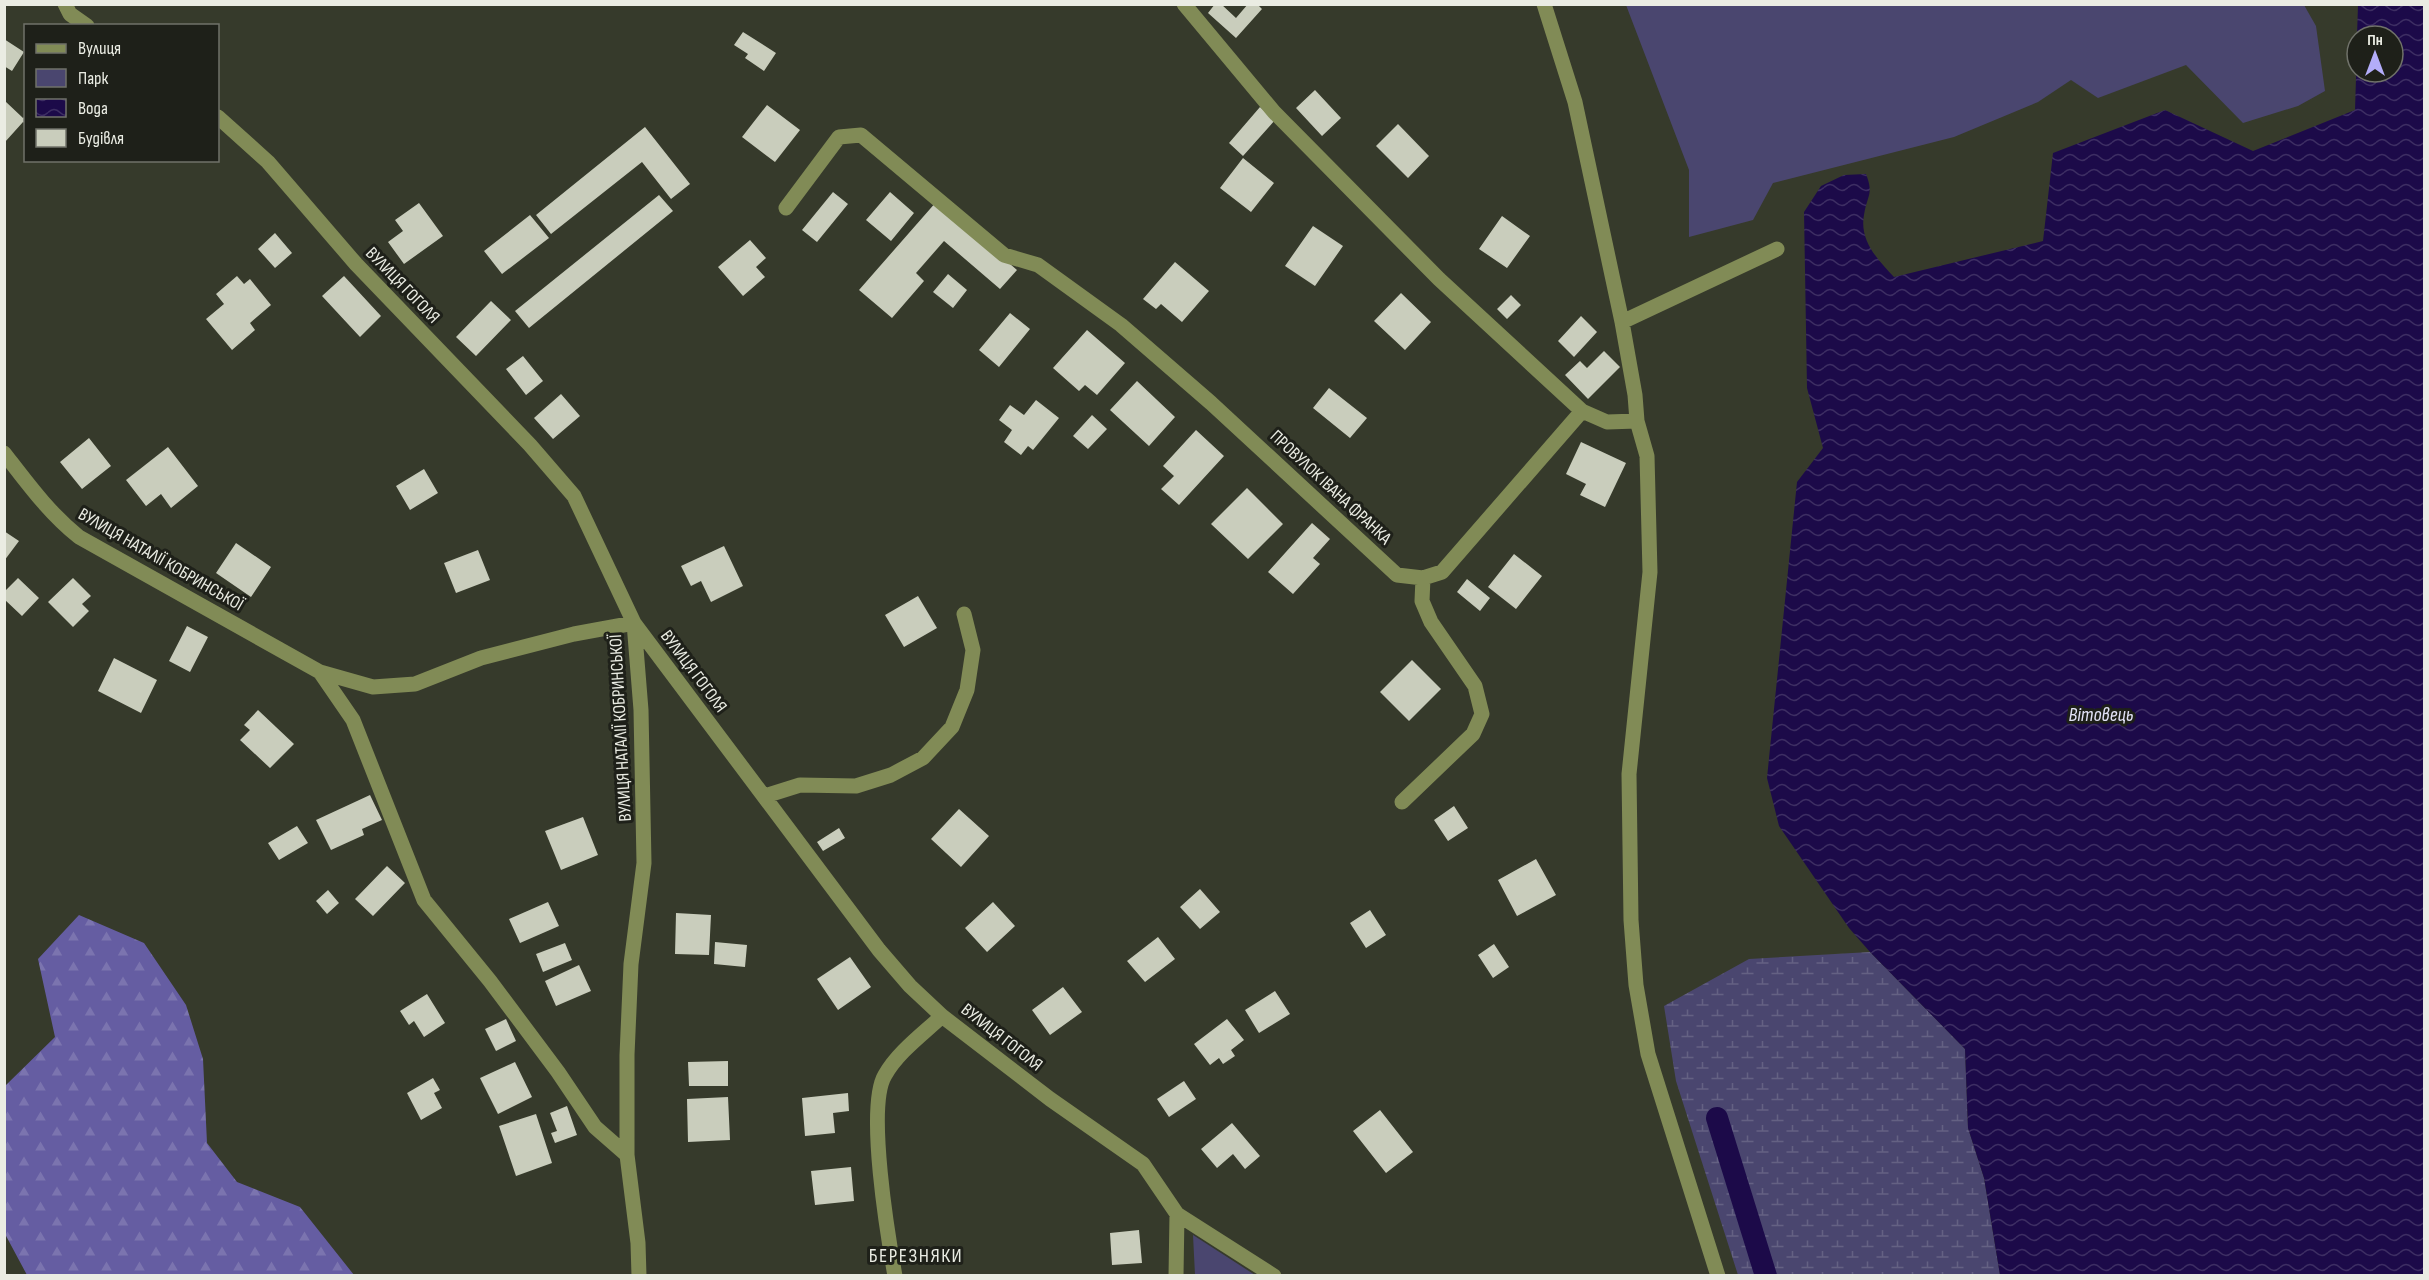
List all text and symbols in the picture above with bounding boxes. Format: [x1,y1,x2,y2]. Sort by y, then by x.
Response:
legend [24,24,219,162]
north arrow [2345,24,2405,84]
text: Пн [2367,31,2383,50]
text: Вулиця [78,38,121,59]
text: Парк [78,68,109,89]
text: Вода [78,98,108,119]
text: Будівля [78,128,124,149]
street label: ВУЛИЦЯ ГОГОЛЯ [361,243,444,328]
street label: ПРОВУЛОК ІВАНА ФРАНКА [1266,426,1396,549]
street label: ВУЛИЦЯ НАТАЛІЇ КОБРИНСЬКОЇ [74,504,247,616]
street label: ВУЛИЦЯ ГОГОЛЯ [656,626,731,717]
street label: ВУЛИЦЯ НАТАЛІЇ КОБРИНСЬКОЇ [605,634,636,822]
water label: Вітовець [2068,703,2134,727]
street label: ВУЛИЦЯ ГОГОЛЯ [957,999,1047,1076]
district label: БЕРЕЗНЯКИ [869,1244,963,1268]

